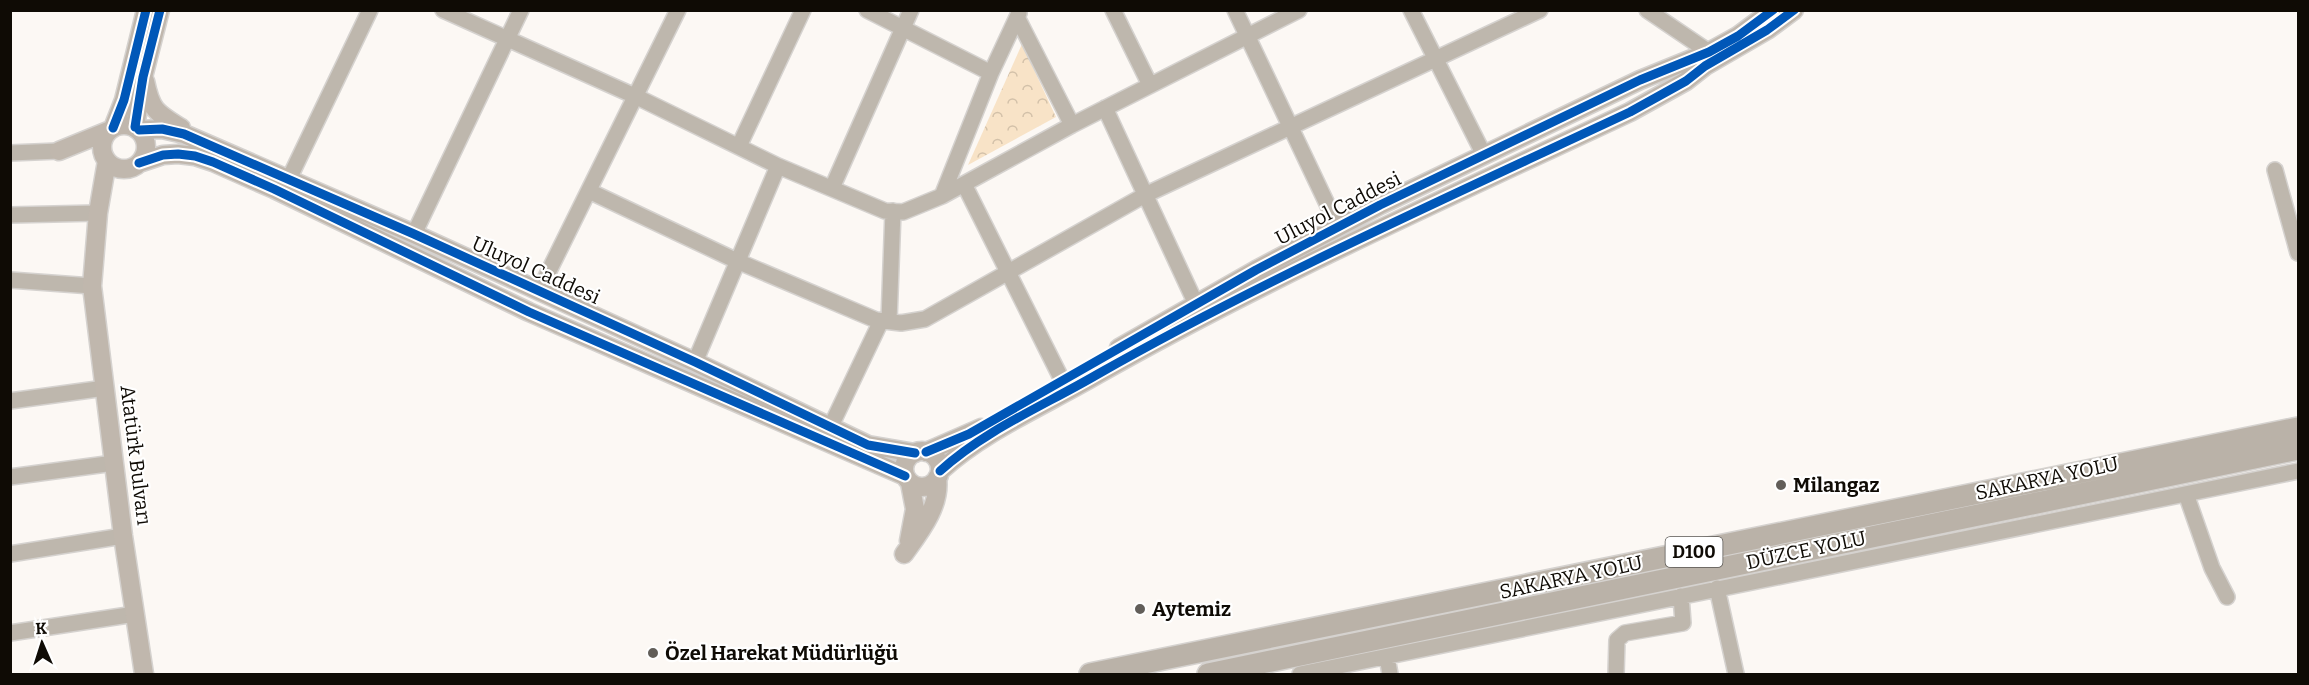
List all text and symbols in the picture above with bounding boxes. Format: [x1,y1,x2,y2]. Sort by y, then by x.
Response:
street label: Uluyol Caddesi [1271,166,1405,250]
street label: Uluyol Caddesi [468,231,604,309]
street label: Atatürk Bulvarı [115,384,157,526]
street label: SAKARYA YOLU [1973,451,2121,505]
place label: Milangaz [1793,473,1880,497]
marker: Milangaz [1774,478,1788,492]
street label: DÜZCE YOLU [1744,526,1868,574]
road number: D100 [1666,537,1722,567]
street label: SAKARYA YOLU [1497,550,1645,604]
place label: Aytemiz [1152,597,1231,621]
marker: Aytemiz [1133,602,1147,616]
north arrow [12,613,72,673]
text: K [35,619,48,638]
place label: Özel Harekat Müdürlüğü [665,641,899,665]
marker: Özel Harekat Müdürlüğü [646,646,660,660]

